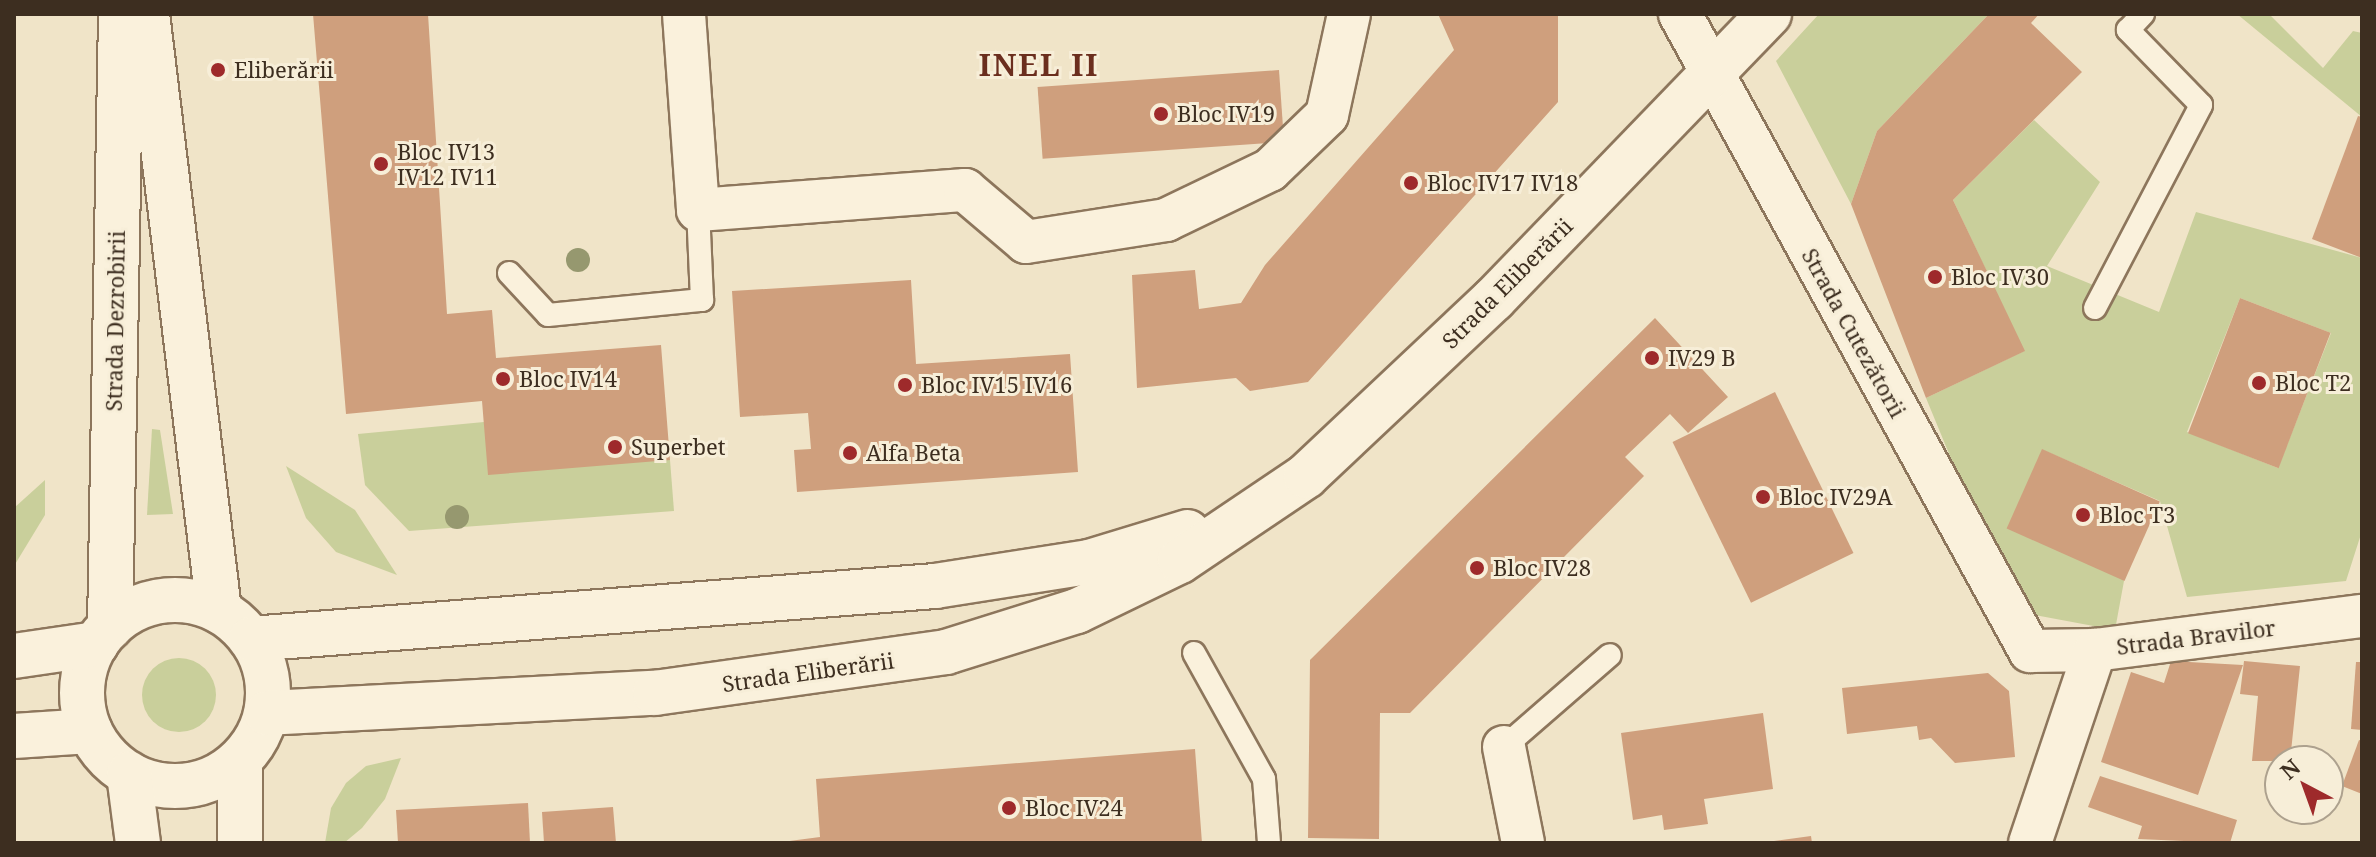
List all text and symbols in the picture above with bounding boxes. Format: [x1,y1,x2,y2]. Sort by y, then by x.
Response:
district label: INEL II [979,47,1099,83]
place label: Eliberării [234,57,334,83]
marker: Eliberării [209,61,227,79]
place label: Bloc IV19 [1177,101,1275,127]
marker: Bloc IV19 [1152,105,1170,123]
place label: Bloc IV13 IV12 IV11 [397,138,498,190]
marker: Bloc IV13 IV12 IV11 [372,155,390,173]
place label: Bloc IV17 IV18 [1427,170,1578,196]
marker: Bloc IV17 IV18 [1402,174,1420,192]
street label: Strada Eliberării [1436,212,1578,354]
street label: Strada Dezrobirii [100,230,130,412]
street label: Strada Cutezătorii [1797,244,1911,422]
place label: Bloc IV30 [1951,264,2049,290]
marker: Bloc IV30 [1926,268,1944,286]
place label: IV29 B [1668,345,1736,371]
marker: IV29 B [1643,349,1661,367]
place label: Bloc IV14 [519,366,617,392]
marker: Bloc IV14 [494,370,512,388]
place label: Bloc T2 [2275,370,2351,396]
place label: Bloc IV15 IV16 [921,372,1072,398]
marker: Bloc T2 [2250,374,2268,392]
marker: Bloc IV15 IV16 [896,376,914,394]
place label: Superbet [631,434,726,460]
marker: Superbet [606,438,624,456]
place label: Alfa Beta [866,440,961,466]
marker: Alfa Beta [841,444,859,462]
place label: Bloc IV29A [1779,484,1892,510]
marker: Bloc IV29A [1754,488,1772,506]
place label: Bloc T3 [2099,502,2175,528]
marker: Bloc T3 [2074,506,2092,524]
place label: Bloc IV28 [1493,555,1591,581]
marker: Bloc IV28 [1468,559,1486,577]
street label: Strada Bravilor [2115,614,2277,660]
street label: Strada Eliberării [720,647,896,697]
north arrow [2264,745,2344,825]
text: N [2273,751,2306,785]
place label: Bloc IV24 [1025,795,1123,821]
marker: Bloc IV24 [1000,799,1018,817]

